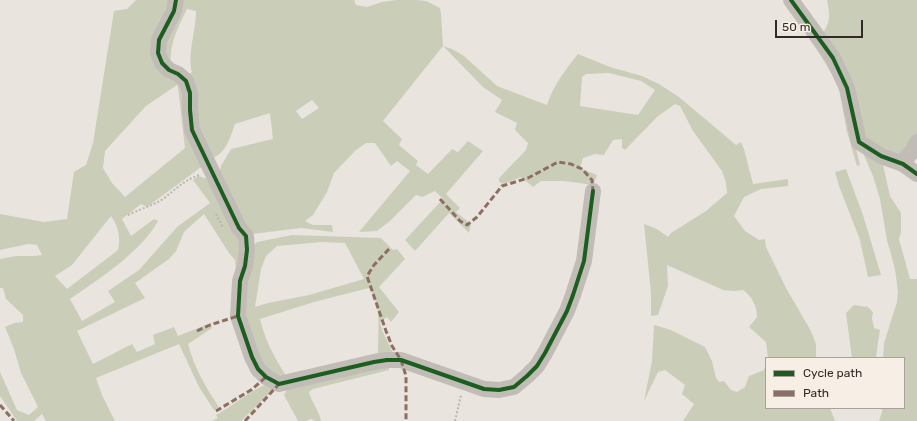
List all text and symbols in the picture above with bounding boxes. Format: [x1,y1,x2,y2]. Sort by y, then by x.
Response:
scale bar [777,12,865,38]
text: 50 m [782,20,810,34]
legend [765,357,905,409]
text: Cycle path [803,366,862,380]
text: Path [803,386,829,400]

